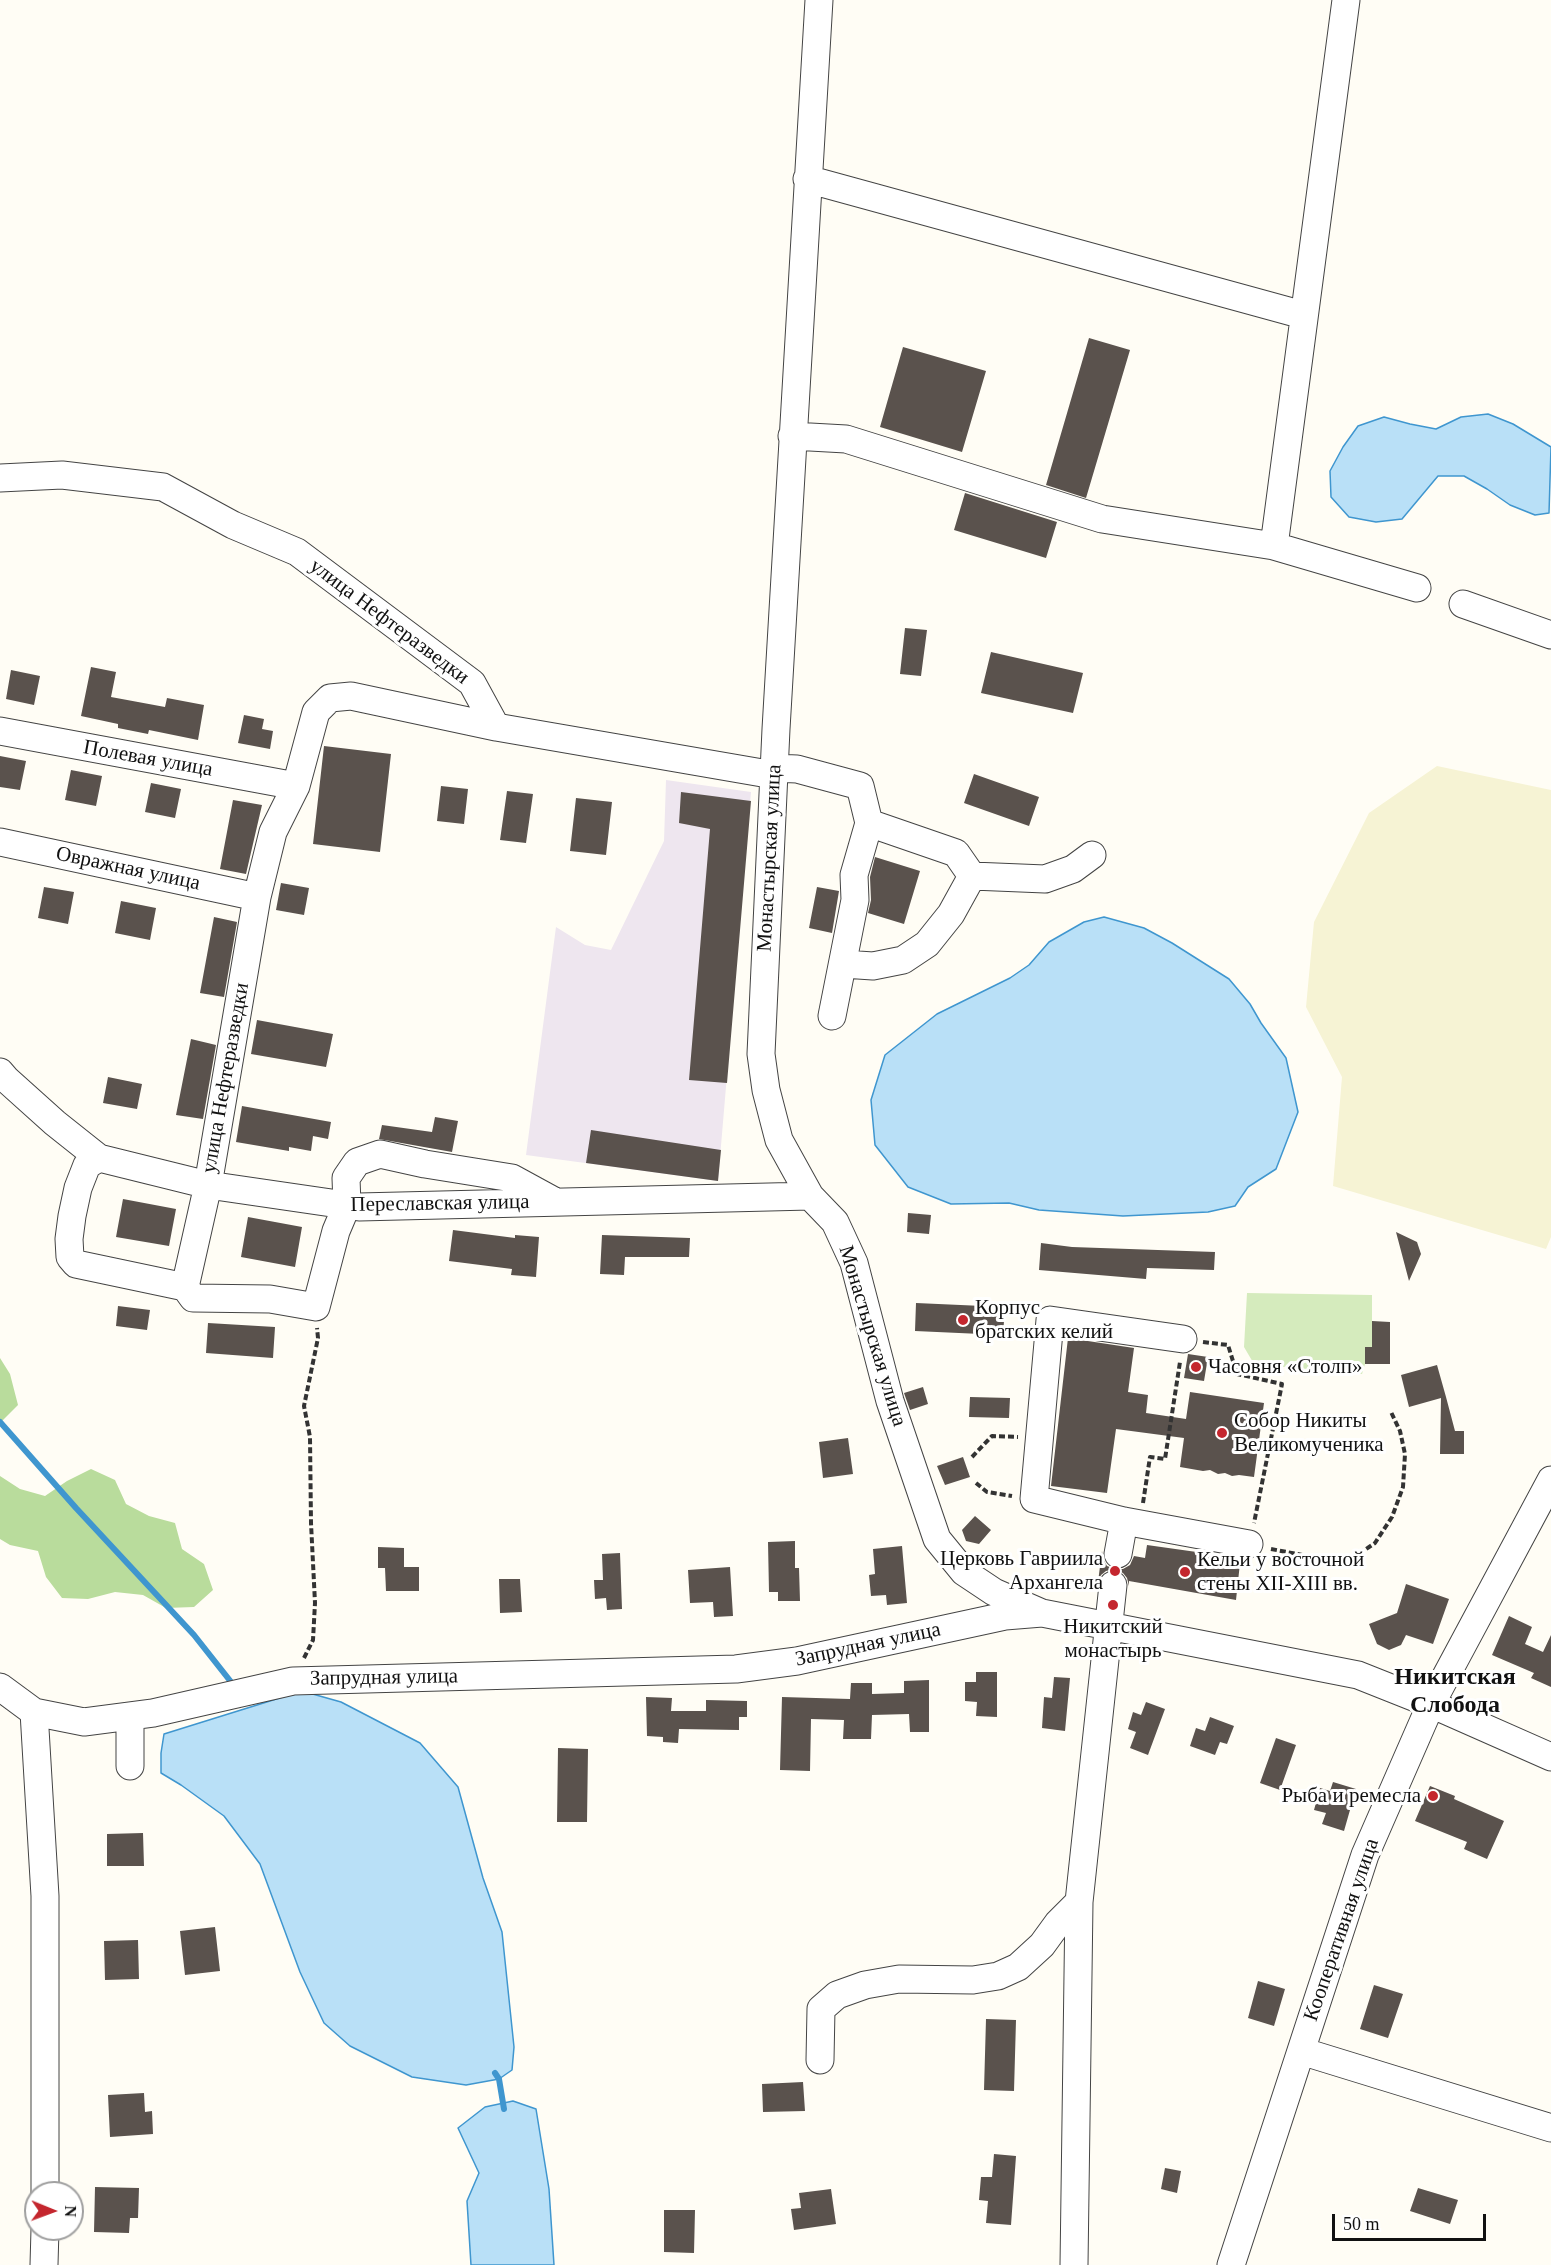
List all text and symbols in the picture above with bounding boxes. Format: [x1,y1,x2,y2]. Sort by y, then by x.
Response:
street label: улица Нефтеразведки [304,554,474,690]
street label: Полевая улица [81,735,215,783]
street label: Монастырская улица [753,764,787,952]
street label: Овражная улица [54,841,202,897]
street label: улица Нефтеразведки [197,981,255,1175]
street label: Переславская улица [350,1190,530,1218]
street label: Монастырская улица [833,1243,911,1429]
place label: Корпус братских келий [975,1295,1113,1345]
marker: Корпус братских келий [956,1313,970,1327]
place label: Часовня «Столп» [1208,1354,1362,1380]
marker: Часовня «Столп» [1189,1360,1203,1374]
place label: Собор Никиты Великомученика [1234,1408,1384,1458]
marker: Собор Никиты Великомученика [1215,1426,1229,1440]
place label: Церковь Гавриила Архангела [940,1546,1103,1596]
place label: Кельи у восточной стены XII-XIII вв. [1197,1547,1364,1597]
marker: Церковь Гавриила Архангела [1108,1564,1122,1578]
marker: Кельи у восточной стены XII-XIII вв. [1178,1565,1192,1579]
marker: Никитский монастырь [1106,1598,1120,1612]
place label: Никитский монастырь [1063,1614,1163,1664]
street label: Запрудная улица [793,1617,943,1673]
street label: Запрудная улица [310,1664,458,1692]
district label: Никитская Слобода [1394,1664,1516,1720]
place label: Рыба и ремесла [1281,1783,1421,1809]
marker: Рыба и ремесла [1426,1789,1440,1803]
street label: Кооперативная улица [1299,1835,1385,2025]
north arrow [24,2181,84,2241]
scale bar [1335,2202,1490,2240]
text: N [62,2205,79,2217]
text: 50 m [1343,2214,1380,2234]

